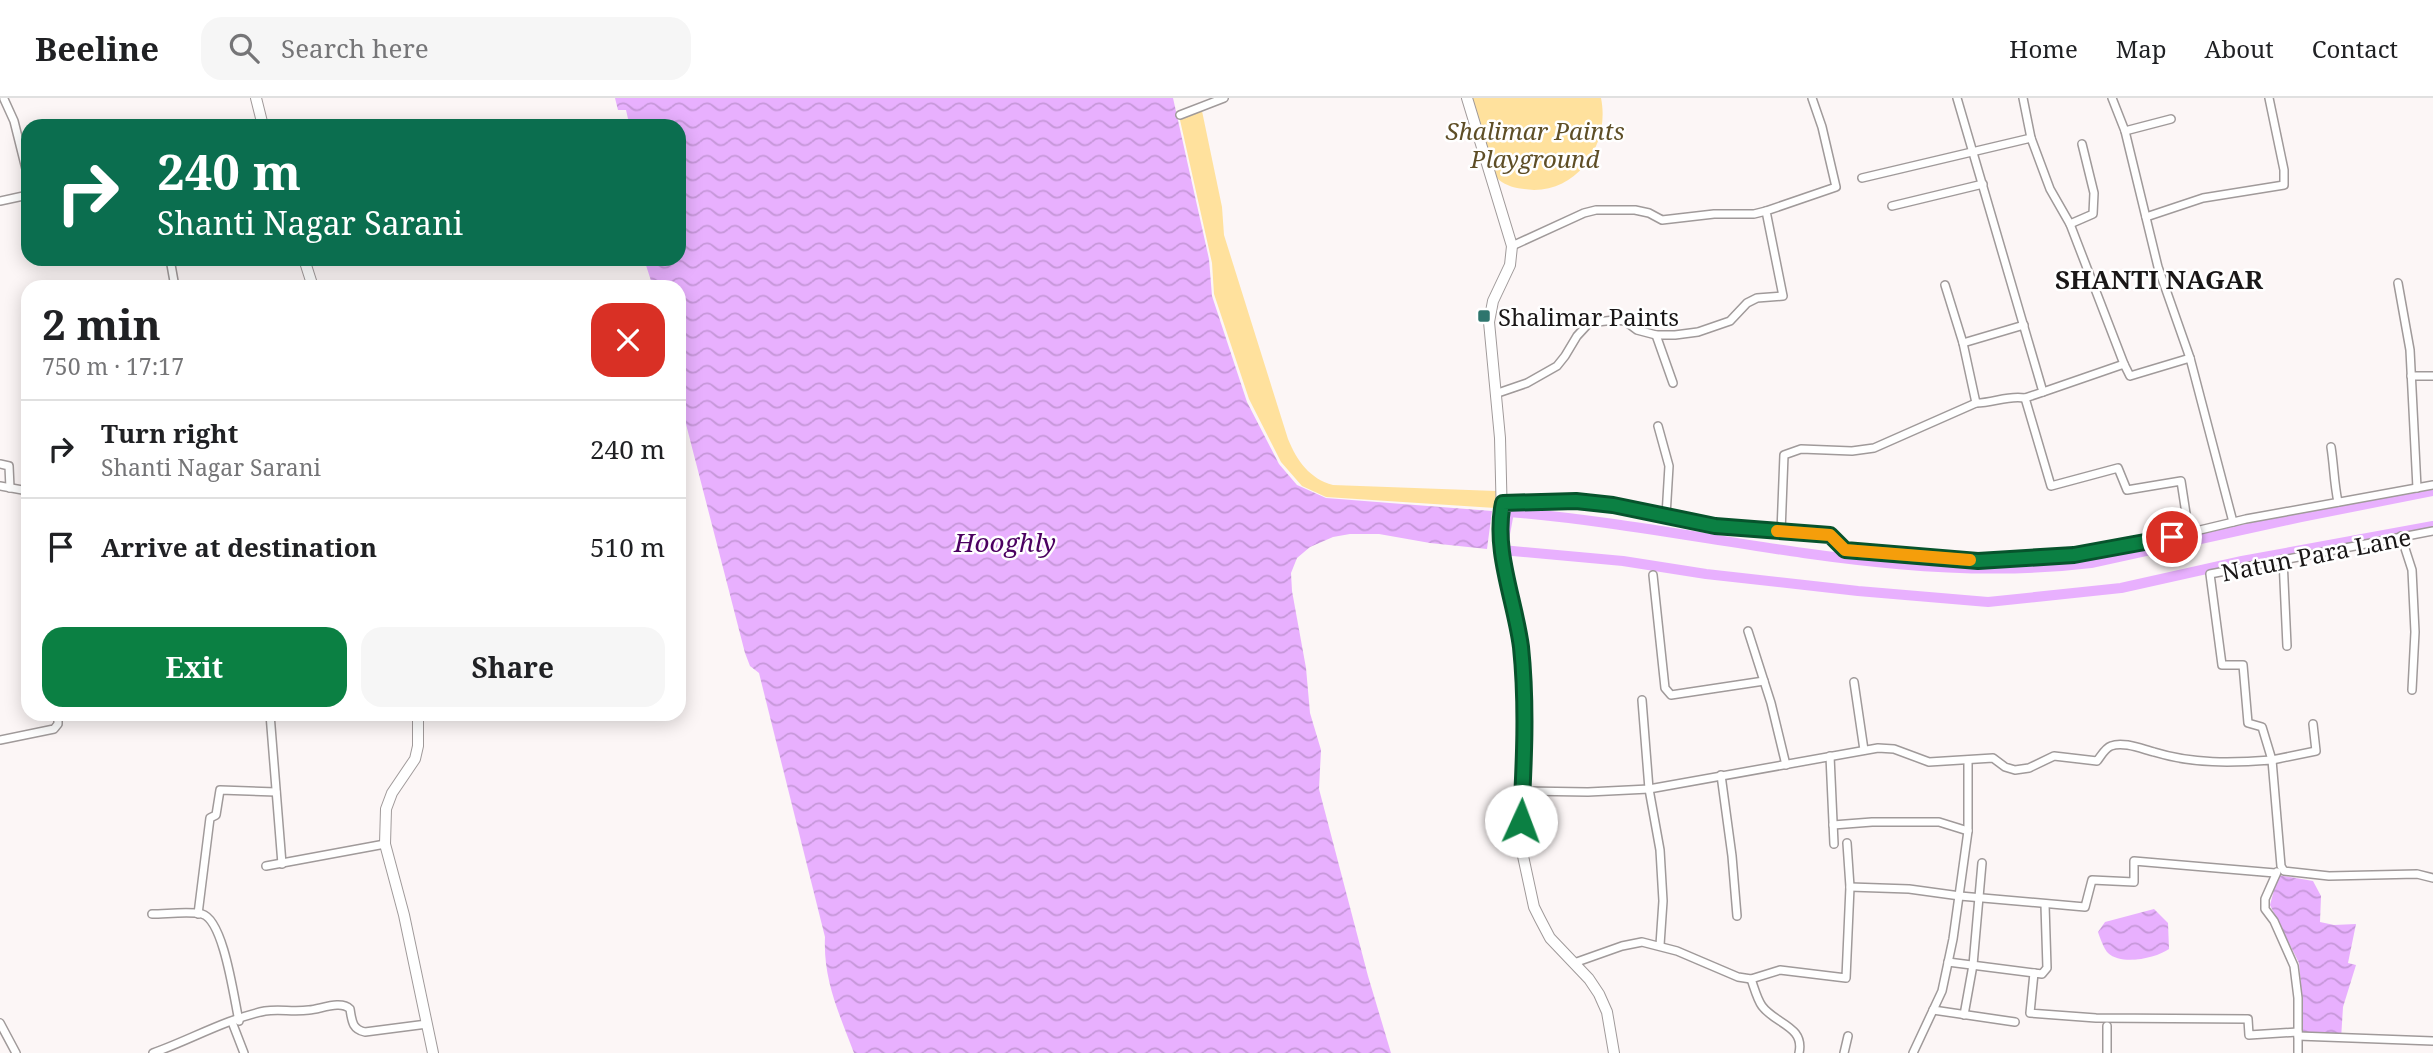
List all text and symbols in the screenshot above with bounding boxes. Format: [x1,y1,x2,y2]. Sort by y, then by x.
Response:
search box [201,17,691,80]
text: Beeline [35,26,159,71]
icon: search [225,29,263,67]
text: Search here [281,30,429,66]
text: Home [2009,32,2078,65]
text: Map [2116,32,2167,65]
text: About [2205,32,2274,65]
text: Contact [2312,32,2398,65]
park label: Shalimar Paints Playground [1445,114,1625,175]
text: 240 m [157,138,301,204]
icon: right [42,147,133,238]
text: Shanti Nagar Sarani [157,201,463,244]
district label: SHANTI NAGAR [2055,261,2264,297]
text: 2 min [42,295,161,352]
place label: Shalimar Paints [1498,300,1679,333]
button: close [591,303,665,377]
marker: Shalimar Paints [1476,308,1492,324]
text: 750 m · 17:17 [42,350,184,382]
text: Turn right [101,415,238,451]
icon: right [42,430,80,468]
text: 240 m [590,431,665,467]
text: Shanti Nagar Sarani [101,451,321,483]
pin [2142,507,2202,567]
icon: arrive [2153,518,2191,556]
street label: Natun Para Lane [2218,519,2414,589]
water label: Hooghly [953,524,1056,560]
icon: arrive [42,528,80,566]
text: Arrive at destination [101,529,377,565]
text: 510 m [590,529,665,565]
button: Exit [42,627,347,707]
button: Share [361,627,665,707]
position arrow [1484,784,1558,858]

